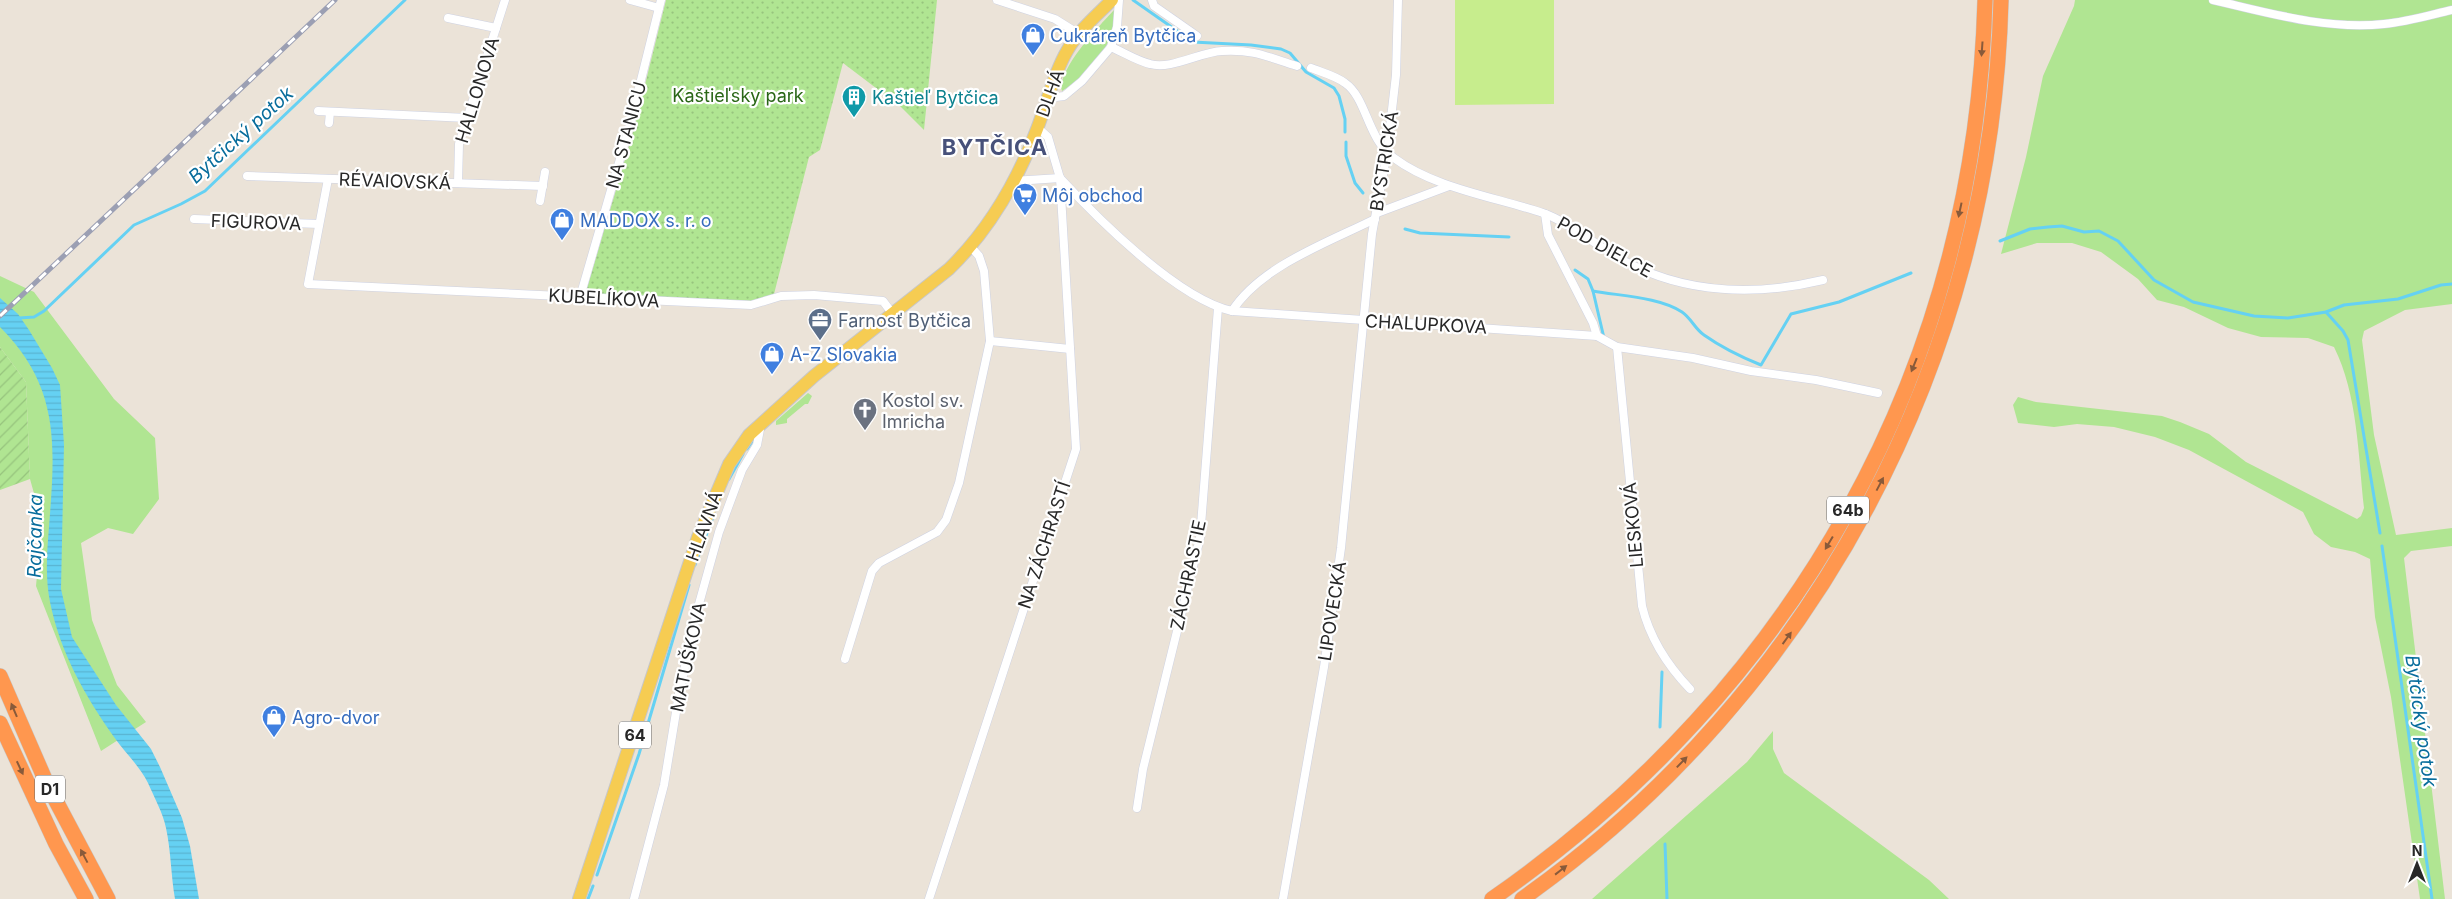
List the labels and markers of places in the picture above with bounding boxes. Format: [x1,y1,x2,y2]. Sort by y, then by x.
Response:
shop icon: Cukráreň Bytčica [1020,22,1046,56]
place label: Cukráreň Bytčica [1050,25,1196,46]
building icon: Kaštieľ Bytčica [841,84,867,118]
place label: Kaštieľ Bytčica [872,87,999,108]
supermarket icon: Môj obchod [1012,182,1038,216]
place label: Môj obchod [1042,185,1143,206]
shop icon: MADDOX s. r. o [549,207,575,241]
place label: MADDOX s. r. o [580,210,712,231]
office icon: Farnosť Bytčica [807,307,833,341]
place label: Farnosť Bytčica [838,310,971,331]
shop icon: A-Z Slovakia [759,341,785,375]
place label: A-Z Slovakia [790,344,897,365]
place label: Kostol sv. Imricha [882,390,964,432]
church icon: Kostol sv. Imricha [852,397,878,431]
shop icon: Agro-dvor [261,704,287,738]
place label: Agro-dvor [292,707,380,728]

